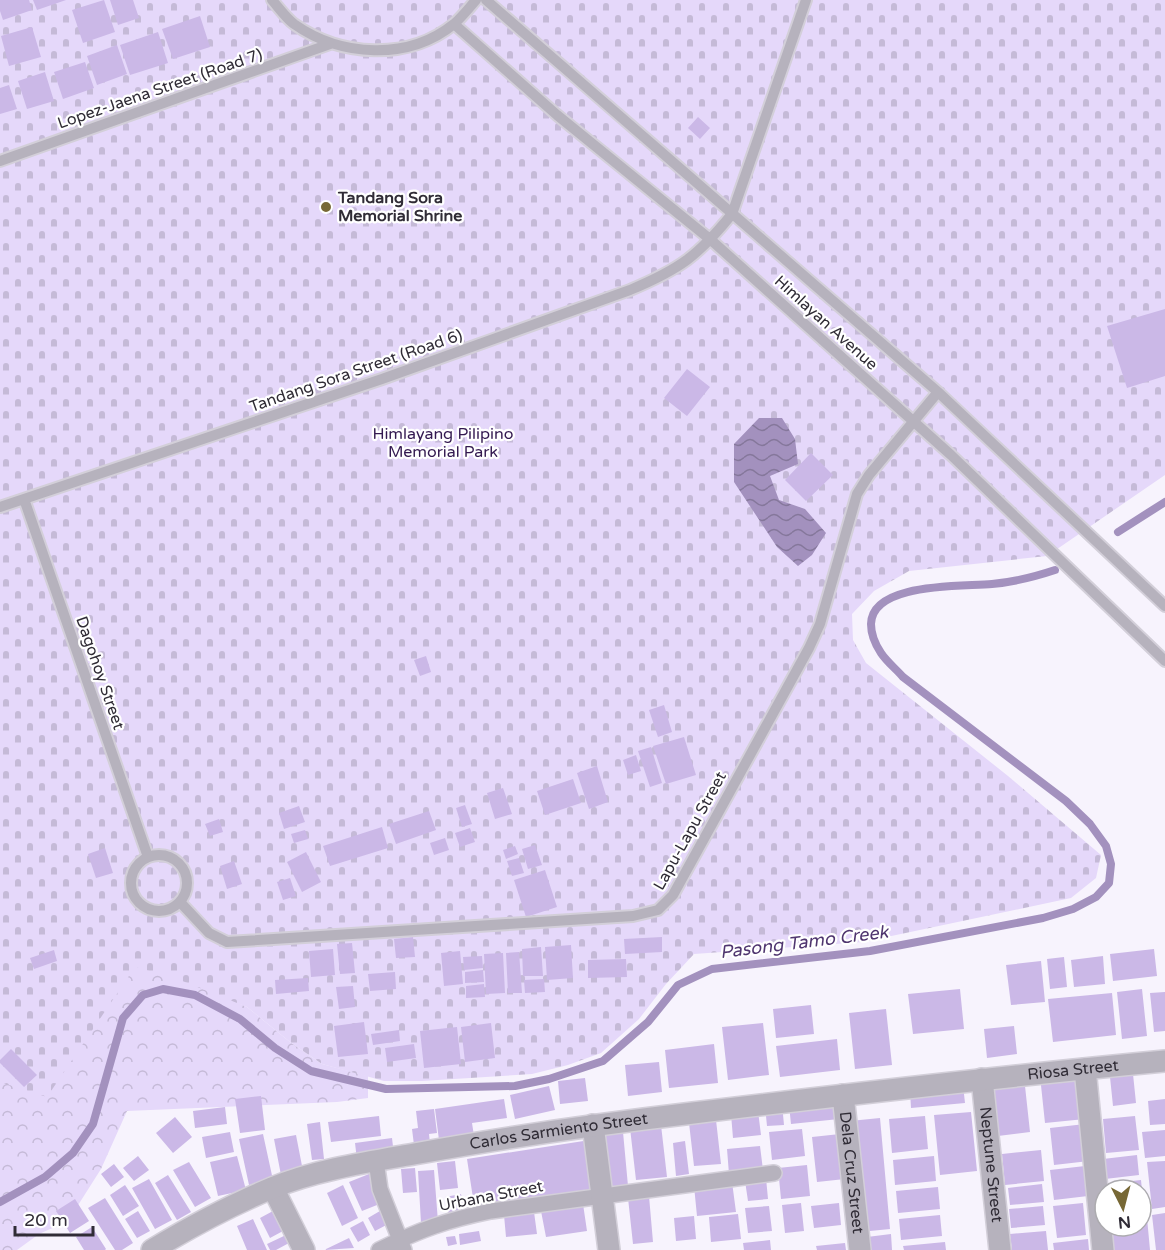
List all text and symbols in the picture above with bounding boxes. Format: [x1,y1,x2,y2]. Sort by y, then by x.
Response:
street label: Lopez-Jaena Street (Road 7) [55,44,265,134]
place label: Tandang Sora Memorial Shrine [337,188,462,226]
marker: Tandang Sora Memorial Shrine [319,200,333,214]
street label: Himlayan Avenue [770,271,882,375]
street label: Tandang Sora Street (Road 6) [247,325,465,417]
park label: Himlayang Pilipino Memorial Park [372,424,514,462]
street label: Dagohoy Street [71,614,129,732]
street label: Lapu-Lapu Street [649,768,731,894]
water label: Pasong Tamo Creek [719,921,891,963]
street label: Riosa Street [1026,1056,1120,1085]
street label: Neptune Street [975,1106,1007,1223]
street label: Carlos Sarmiento Street [468,1109,649,1154]
street label: Dela Cruz Street [835,1110,868,1235]
street label: Urbana Street [437,1176,545,1216]
north arrow [1093,1178,1153,1238]
scale bar [15,1199,93,1237]
text: 20 m [24,1209,68,1231]
text: N [1117,1211,1132,1233]

